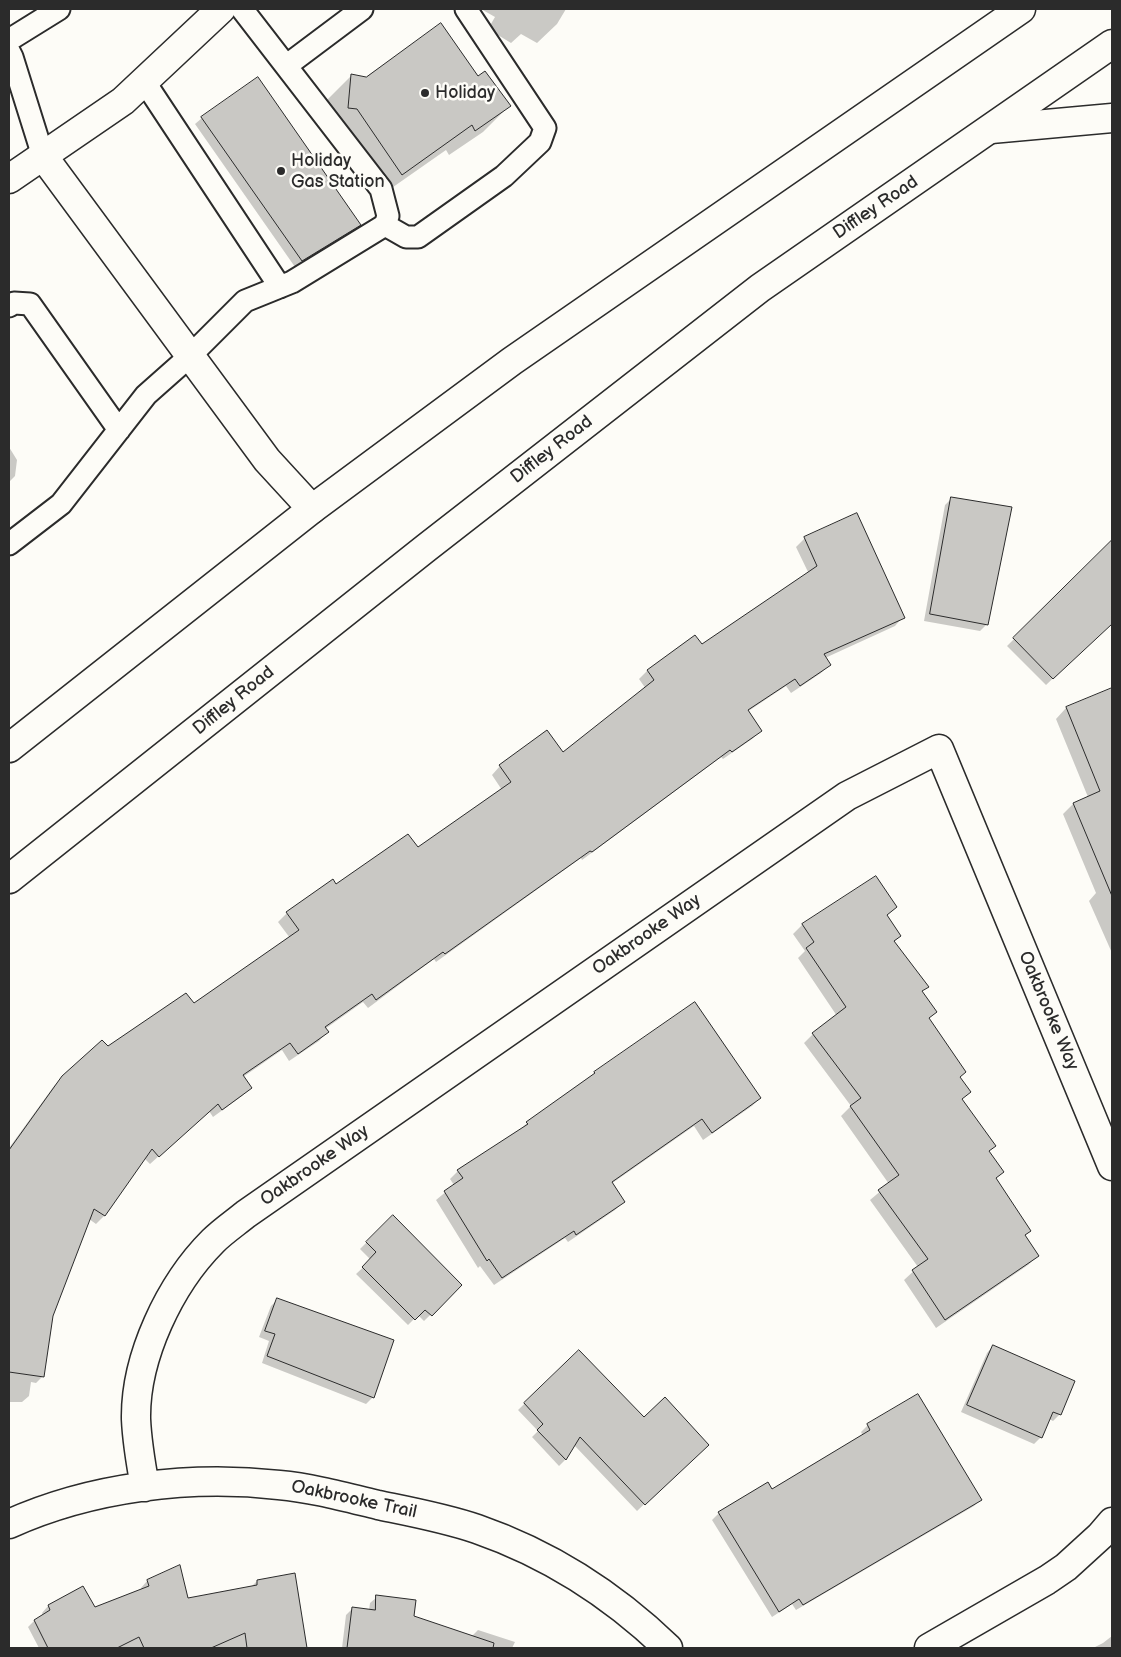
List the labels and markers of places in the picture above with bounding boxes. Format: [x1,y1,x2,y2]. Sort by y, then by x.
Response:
place label: Holiday [435,82,495,104]
marker: Holiday [419,87,431,99]
place label: Holiday Gas Station [291,150,385,192]
marker: Holiday Gas Station [275,165,287,177]

